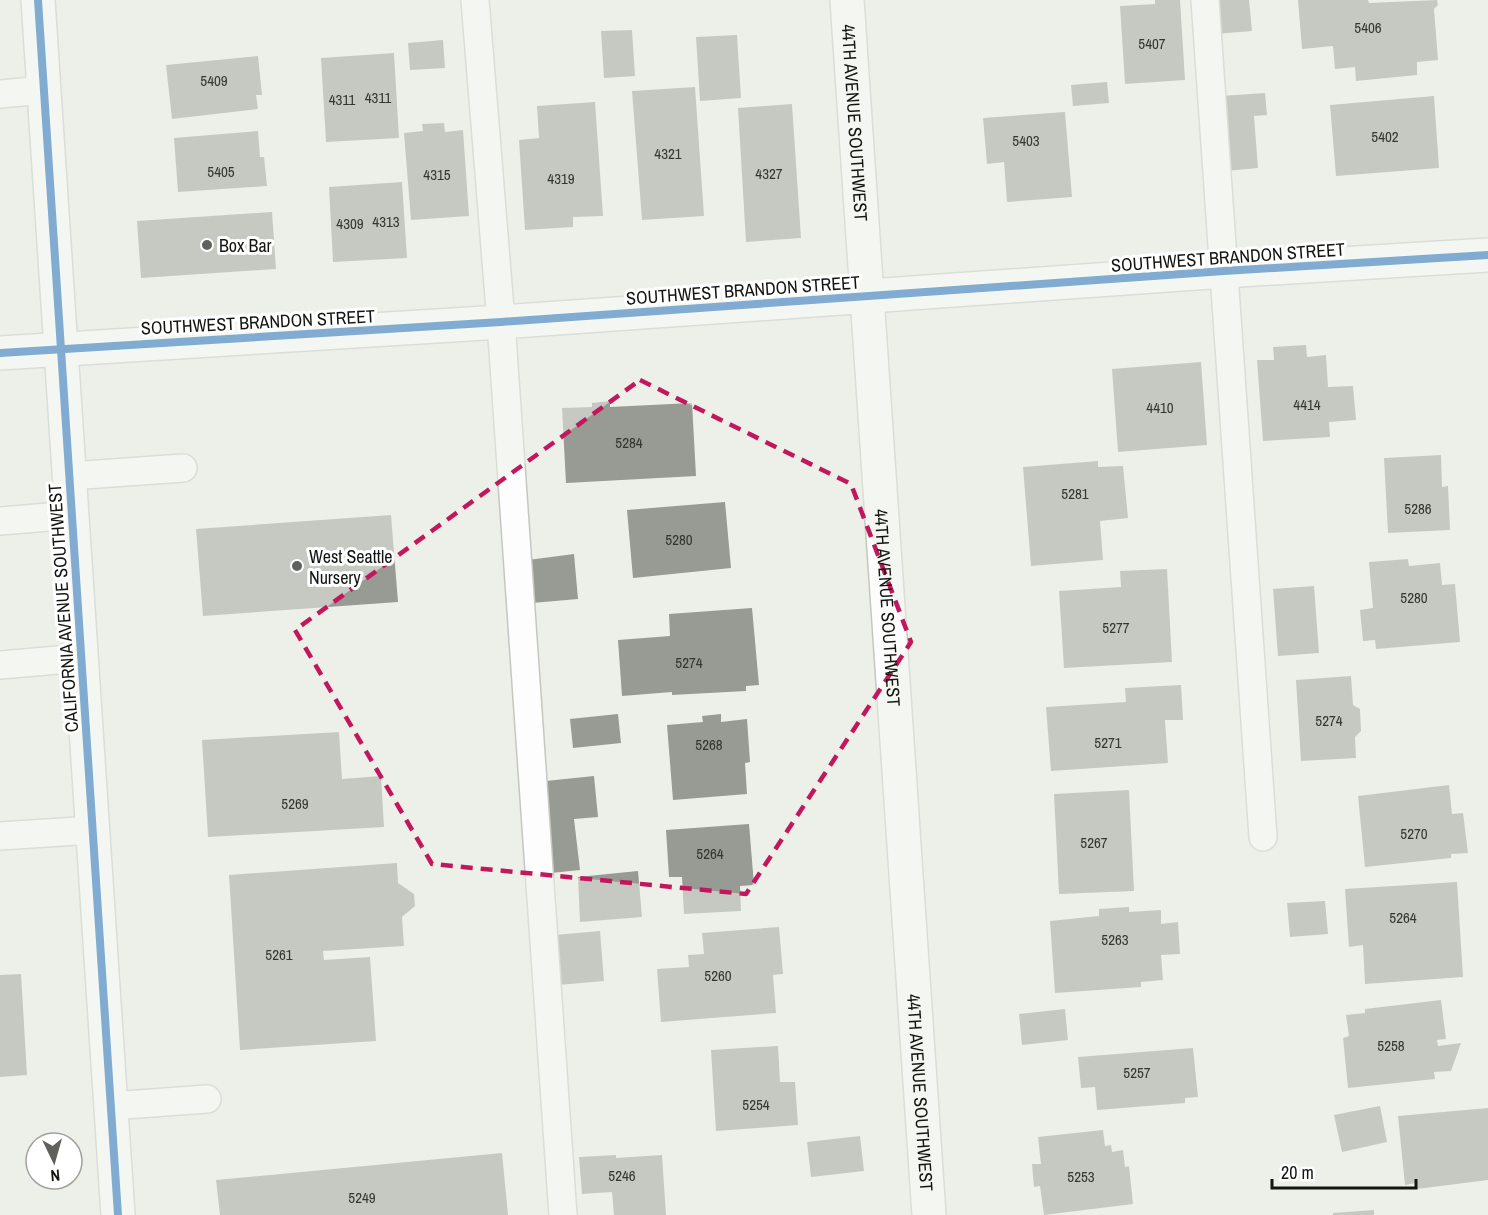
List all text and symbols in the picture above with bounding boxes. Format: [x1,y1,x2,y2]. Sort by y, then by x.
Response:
house number: 5406 [1354,17,1382,38]
street label: 44TH AVENUE SOUTHWEST [836,23,874,222]
house number: 5407 [1138,33,1166,54]
house number: 5409 [200,70,228,91]
house number: 4311 [365,87,391,108]
house number: 4311 [329,89,355,110]
house number: 5402 [1371,126,1399,147]
house number: 5403 [1012,130,1040,151]
house number: 4321 [654,143,682,164]
house number: 5405 [207,161,235,182]
house number: 4327 [755,163,783,184]
house number: 4315 [423,164,451,185]
house number: 4319 [547,168,575,189]
house number: 4313 [372,211,400,232]
house number: 4309 [336,213,364,234]
place label: Box Bar [219,233,272,258]
street label: SOUTHWEST BRANDON STREET [1110,236,1346,278]
marker: Box Bar [200,238,214,252]
street label: SOUTHWEST BRANDON STREET [625,269,861,311]
street label: SOUTHWEST BRANDON STREET [140,303,376,341]
house number: 4414 [1293,394,1321,415]
house number: 4410 [1146,397,1174,418]
house number: 5284 [615,432,643,453]
street label: CALIFORNIA AVENUE SOUTHWEST [42,483,84,733]
house number: 5281 [1061,483,1089,504]
house number: 5286 [1404,498,1432,519]
street label: 44TH AVENUE SOUTHWEST [869,508,907,707]
house number: 5280 [665,529,693,550]
place label: West Seattle Nursery [309,544,392,590]
marker: West Seattle Nursery [290,559,304,573]
house number: 5280 [1400,587,1428,608]
house number: 5277 [1102,617,1130,638]
house number: 5274 [675,652,703,673]
house number: 5274 [1315,710,1343,731]
house number: 5271 [1094,732,1122,753]
house number: 5268 [695,734,723,755]
house number: 5269 [281,793,309,814]
house number: 5270 [1400,823,1428,844]
house number: 5267 [1080,832,1108,853]
house number: 5264 [696,843,724,864]
house number: 5264 [1389,907,1417,928]
house number: 5263 [1101,929,1129,950]
house number: 5261 [265,944,293,965]
house number: 5260 [704,965,732,986]
street label: 44TH AVENUE SOUTHWEST [902,993,940,1192]
house number: 5258 [1377,1035,1405,1056]
house number: 5257 [1123,1062,1151,1083]
house number: 5254 [742,1094,770,1115]
north arrow [24,1131,84,1191]
scale bar [1272,1152,1416,1190]
text: 20 m [1281,1160,1314,1185]
text: N [50,1165,61,1187]
house number: 5246 [608,1165,636,1186]
house number: 5253 [1067,1166,1095,1187]
house number: 5249 [348,1187,376,1208]

